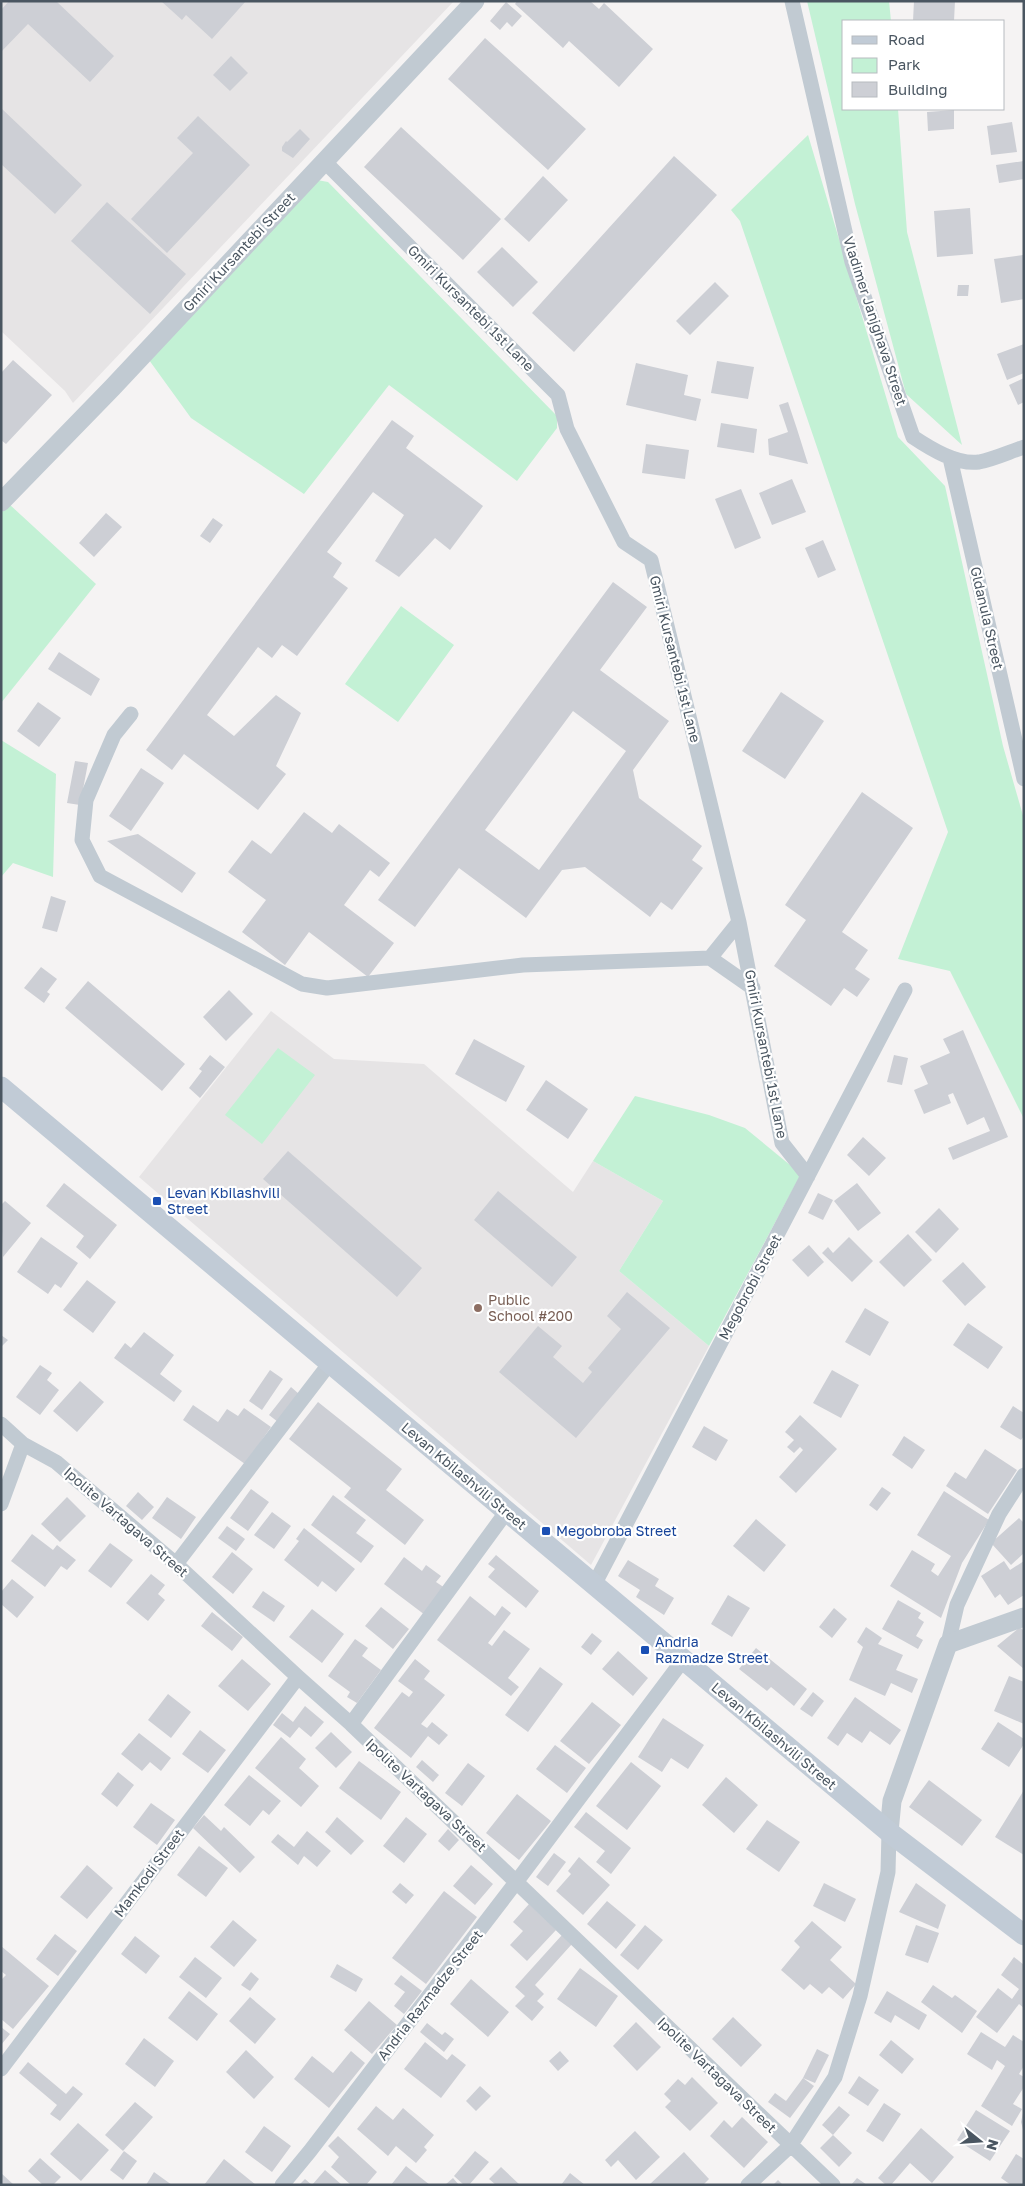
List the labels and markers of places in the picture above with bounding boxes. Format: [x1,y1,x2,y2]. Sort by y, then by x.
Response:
place label: Levan Kbilashvili Street [167,1184,280,1217]
marker: Levan Kbilashvili Street [151,1195,163,1207]
place label: Public School #200 [488,1291,573,1324]
marker: Public School #200 [472,1302,484,1314]
place label: Megobroba Street [556,1522,677,1539]
marker: Megobroba Street [540,1525,552,1537]
place label: Andria Razmadze Street [655,1633,769,1666]
marker: Andria Razmadze Street [639,1644,651,1656]

